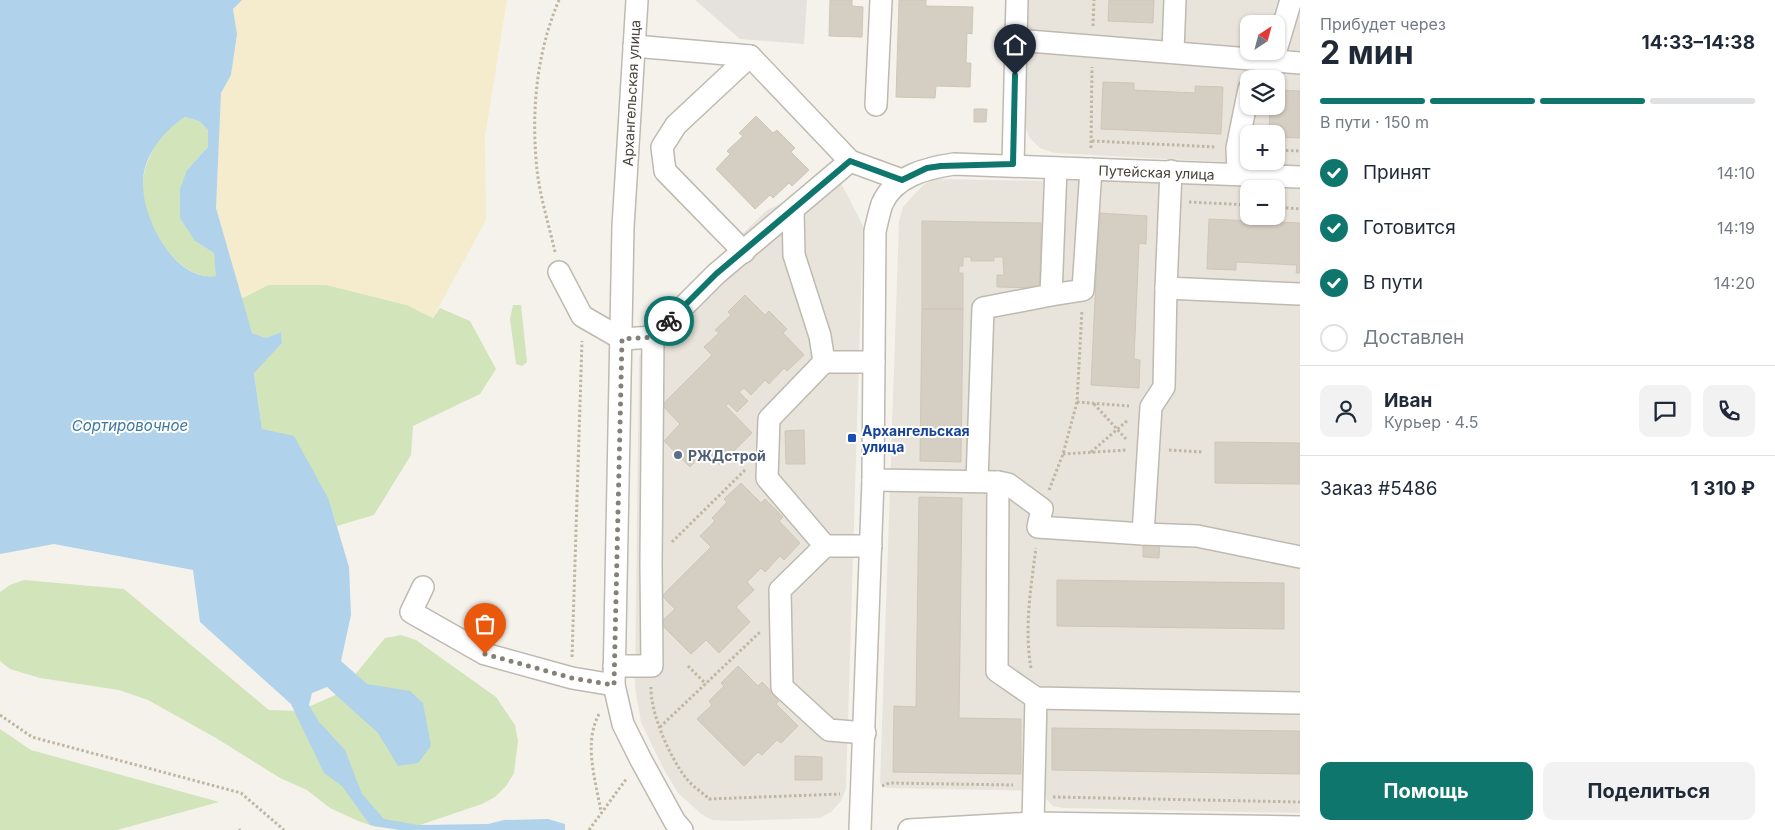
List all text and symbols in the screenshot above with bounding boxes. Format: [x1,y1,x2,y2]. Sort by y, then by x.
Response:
text: Прибудет через [1320,14,1446,34]
north arrow [1240,15,1285,60]
map controls [1240,15,1285,225]
street label: Архангельская улица [619,19,643,167]
pin [994,24,1036,75]
icon: home [1001,31,1029,59]
text: 14:33–14:38 [1642,31,1755,54]
text: 2 мин [1320,33,1414,72]
button: layers [1240,70,1285,115]
text: В пути · 150 m [1320,112,1429,132]
button: + [1240,125,1285,170]
icon: check [1320,159,1348,187]
street label: Путейская улица [1098,161,1215,182]
text: Принят [1363,161,1431,184]
text: 14:10 [1717,163,1755,183]
button: − [1240,180,1285,225]
icon: check [1320,214,1348,242]
text: Готовится [1363,216,1456,239]
text: 14:19 [1717,218,1755,238]
icon: check [1320,269,1348,297]
text: В пути [1363,271,1423,294]
text: 14:20 [1714,273,1755,293]
courier [644,296,694,346]
icon: bike [655,307,683,335]
text: Доставлен [1363,326,1464,349]
button: person [1320,385,1372,437]
button: chat [1639,385,1691,437]
button: phone [1703,385,1755,437]
text: Иван [1384,389,1432,412]
text: Курьер · 4.5 [1384,412,1478,432]
water label: Сортировочное [72,416,188,435]
place label: Архангельская улица [862,422,970,455]
marker: Архангельская улица [846,432,858,444]
place label: РЖДстрой [688,447,766,464]
marker: РЖДстрой [672,449,684,461]
text: Заказ #5486 [1320,477,1438,500]
text: 1 310 ₽ [1690,477,1755,500]
pin [464,603,506,654]
icon: bag [471,610,499,638]
button: Помощь [1320,762,1533,820]
button: Поделиться [1543,762,1755,820]

